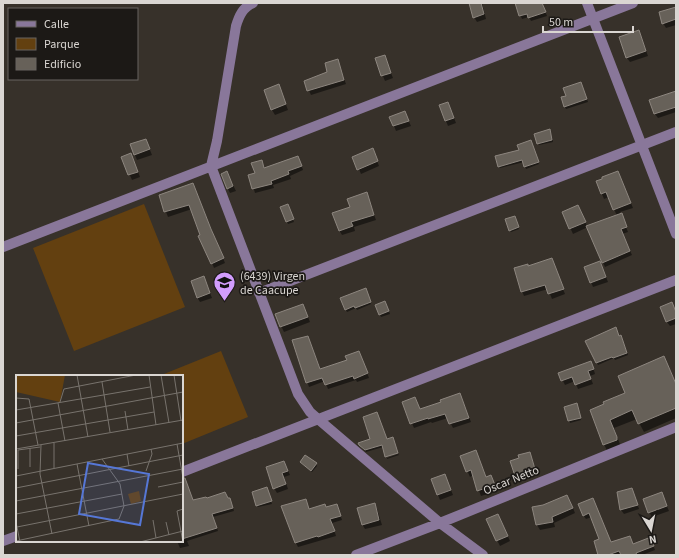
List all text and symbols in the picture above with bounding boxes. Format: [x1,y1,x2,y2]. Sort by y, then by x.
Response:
legend [8,8,138,80]
scale bar [543,8,633,34]
text: 50 m [549,14,573,31]
text: Calle [44,16,69,33]
text: Parque [44,36,80,53]
text: Edificio [44,56,81,73]
place label: (6439) Virgen de Caacupe [240,268,305,299]
school or university icon: (6439) Virgen de Caacupe [211,270,237,303]
inset map [16,375,183,542]
street label: Oscar Netto [481,462,542,499]
north arrow [631,510,671,550]
text: N [648,531,658,547]

